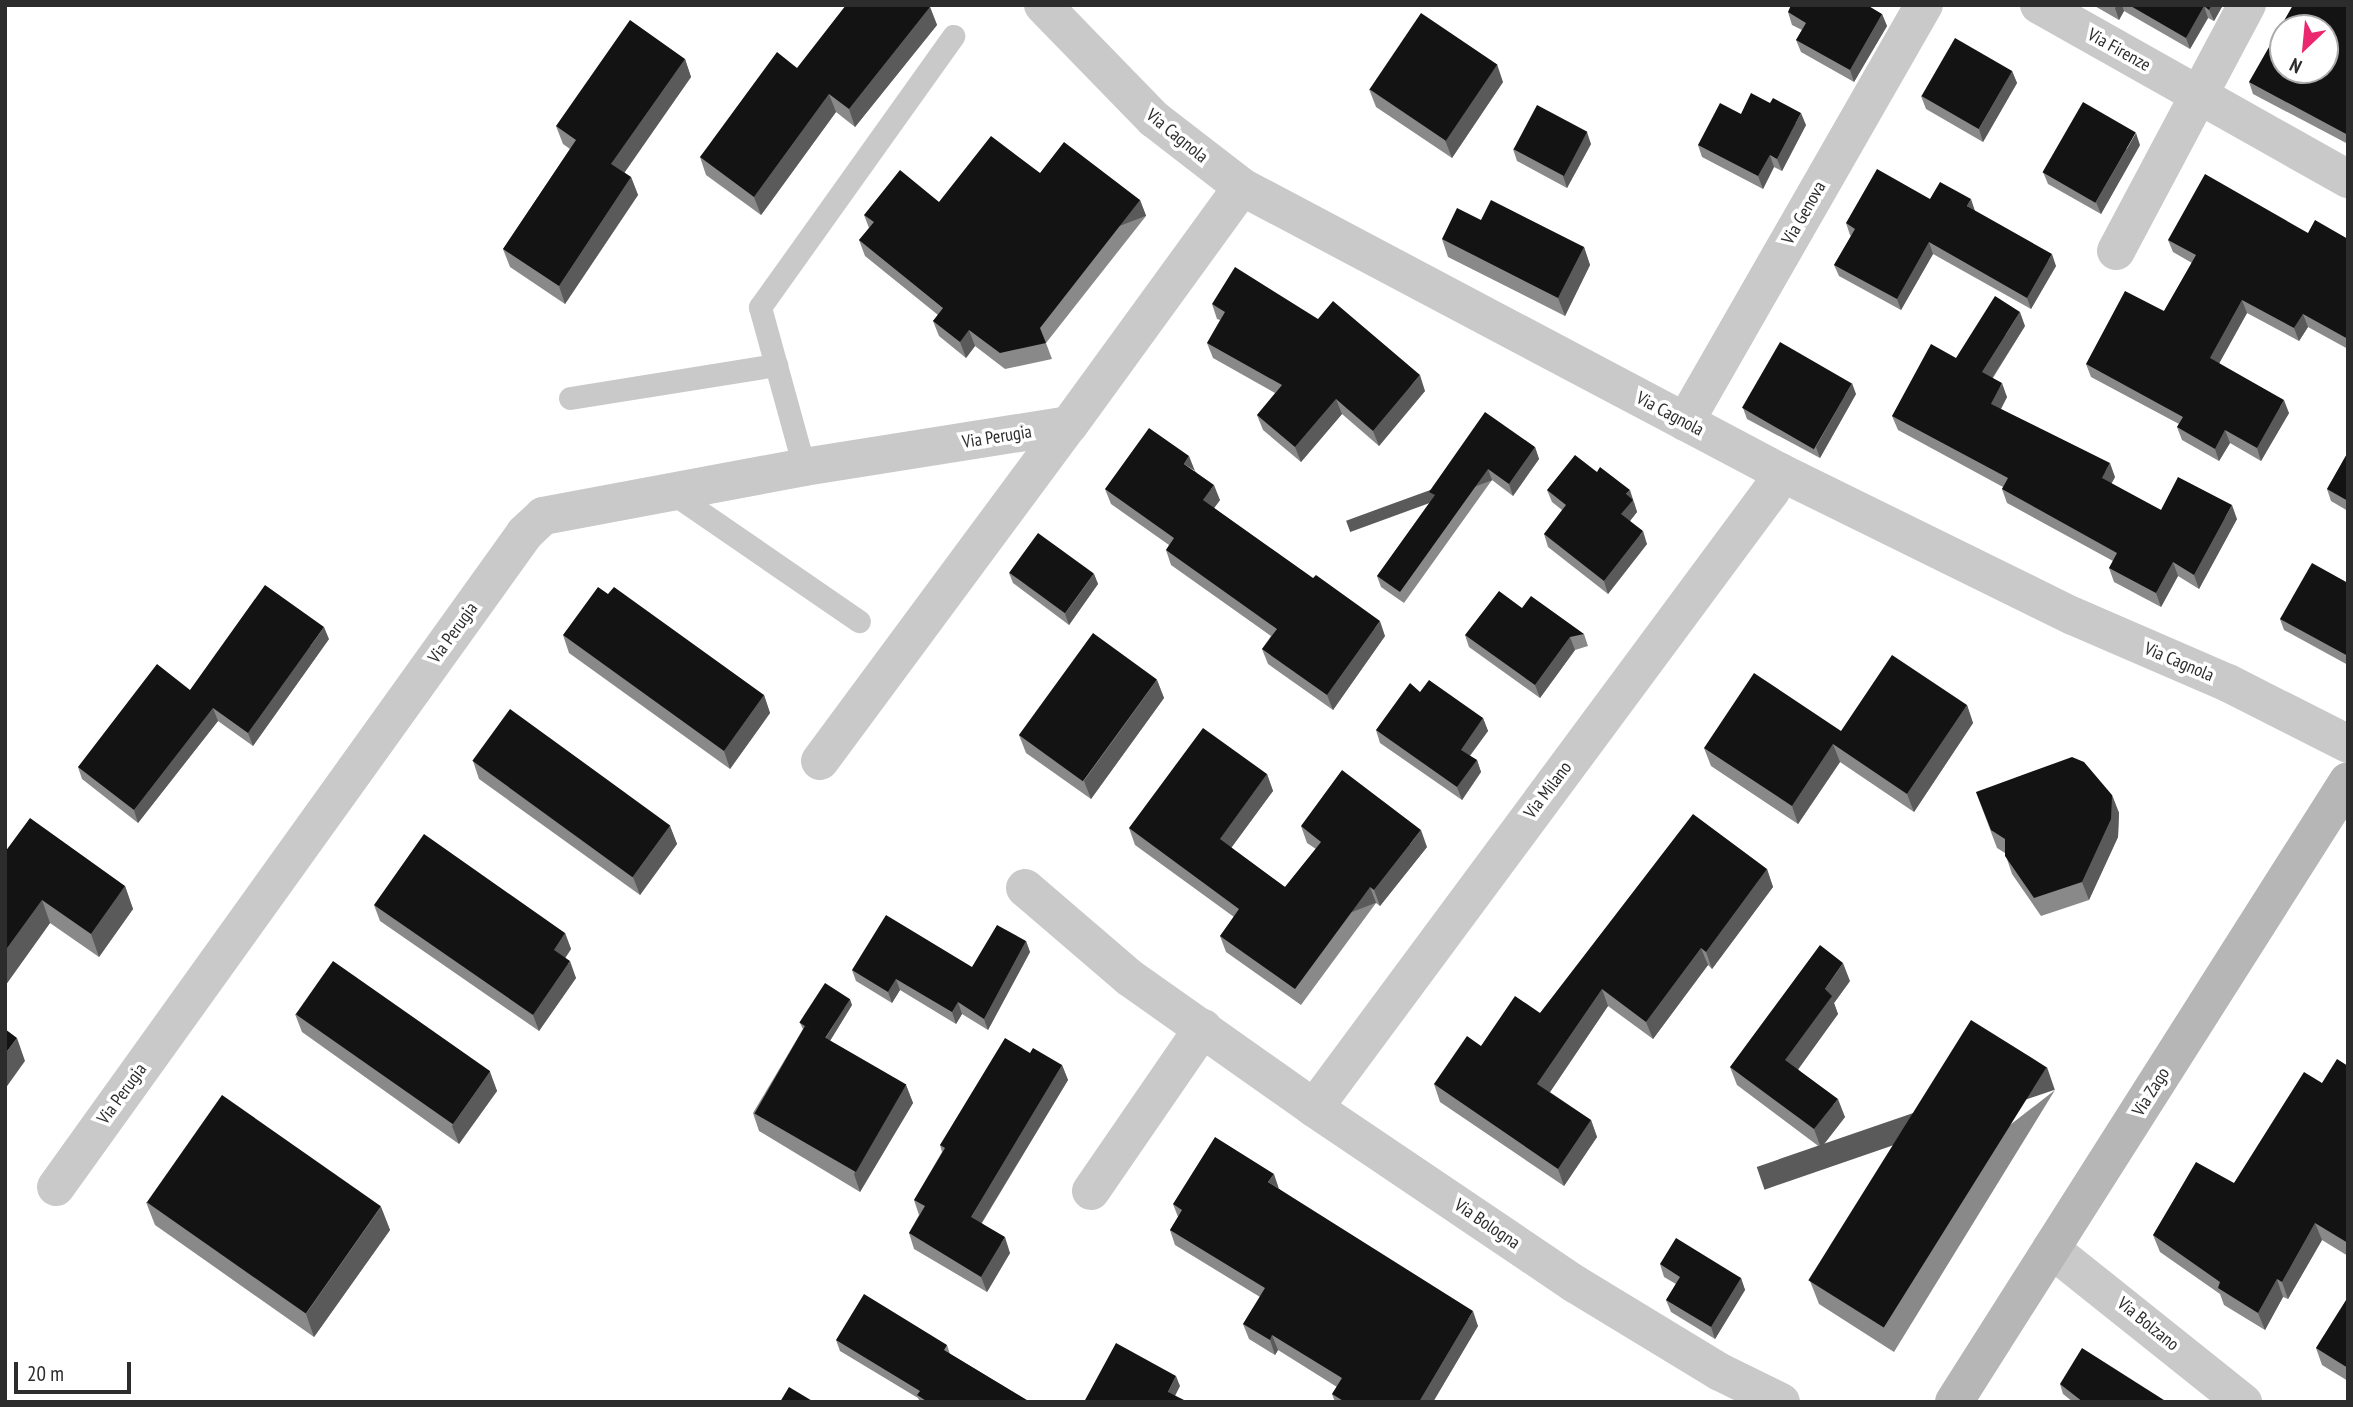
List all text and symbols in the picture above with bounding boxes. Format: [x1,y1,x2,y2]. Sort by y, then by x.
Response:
north arrow [2269,14,2339,84]
street label: Via Firenze [2084,24,2154,76]
text: N [2286,53,2306,79]
street label: Via Cagnola [1142,105,1212,167]
street label: Via Genova [1777,178,1831,248]
street label: Via Cagnola [1633,387,1707,441]
street label: Via Perugia [961,421,1033,453]
street label: Via Perugia [424,598,482,668]
street label: Via Cagnola [2141,638,2217,686]
street label: Via Milano [1520,757,1576,823]
street label: Via Perugia [93,1059,151,1129]
street label: Via Zago [2128,1064,2174,1120]
street label: Via Bologna [1450,1194,1524,1254]
street label: Via Bolzano [2113,1293,2183,1355]
scale bar [18,1348,135,1392]
text: 20 m [27,1360,64,1387]

